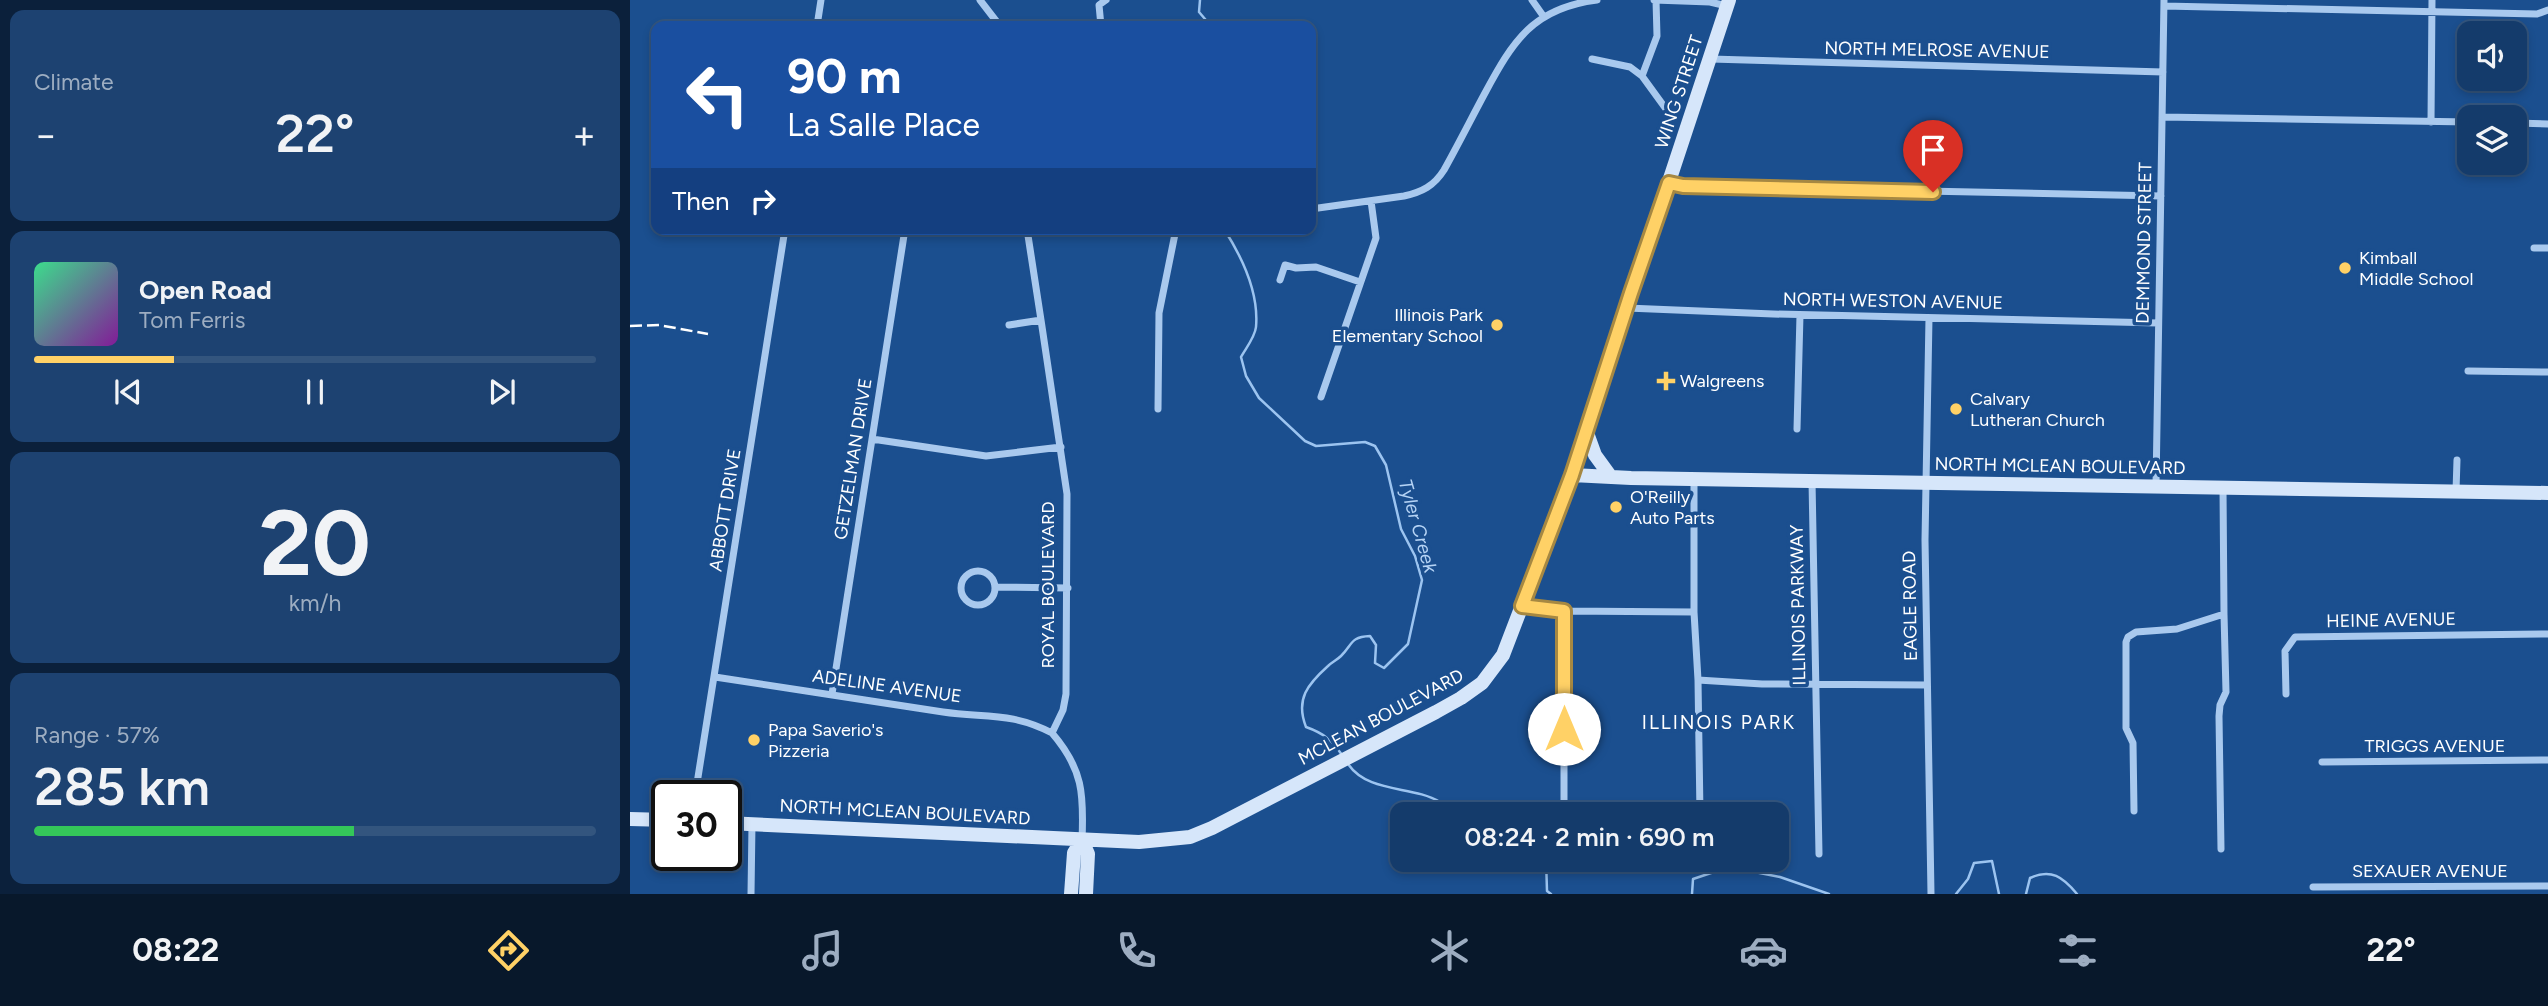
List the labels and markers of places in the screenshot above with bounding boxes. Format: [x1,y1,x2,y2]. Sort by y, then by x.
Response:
pin [1903,120,1963,192]
place label: Kimball Middle School [2359,247,2473,290]
marker: Kimball Middle School [2337,260,2353,276]
place label: Illinois Park Elementary School [1332,304,1483,347]
marker: Illinois Park Elementary School [1489,317,1505,333]
place label: Walgreens [1680,370,1764,392]
marker: Walgreens [1658,373,1674,389]
place label: Calvary Lutheran Church [1970,388,2105,431]
marker: Calvary Lutheran Church [1948,401,1964,417]
place label: O'Reilly Auto Parts [1630,486,1715,529]
marker: O'Reilly Auto Parts [1608,499,1624,515]
place label: Papa Saverio's Pizzeria [768,719,883,762]
marker: Papa Saverio's Pizzeria [746,732,762,748]

